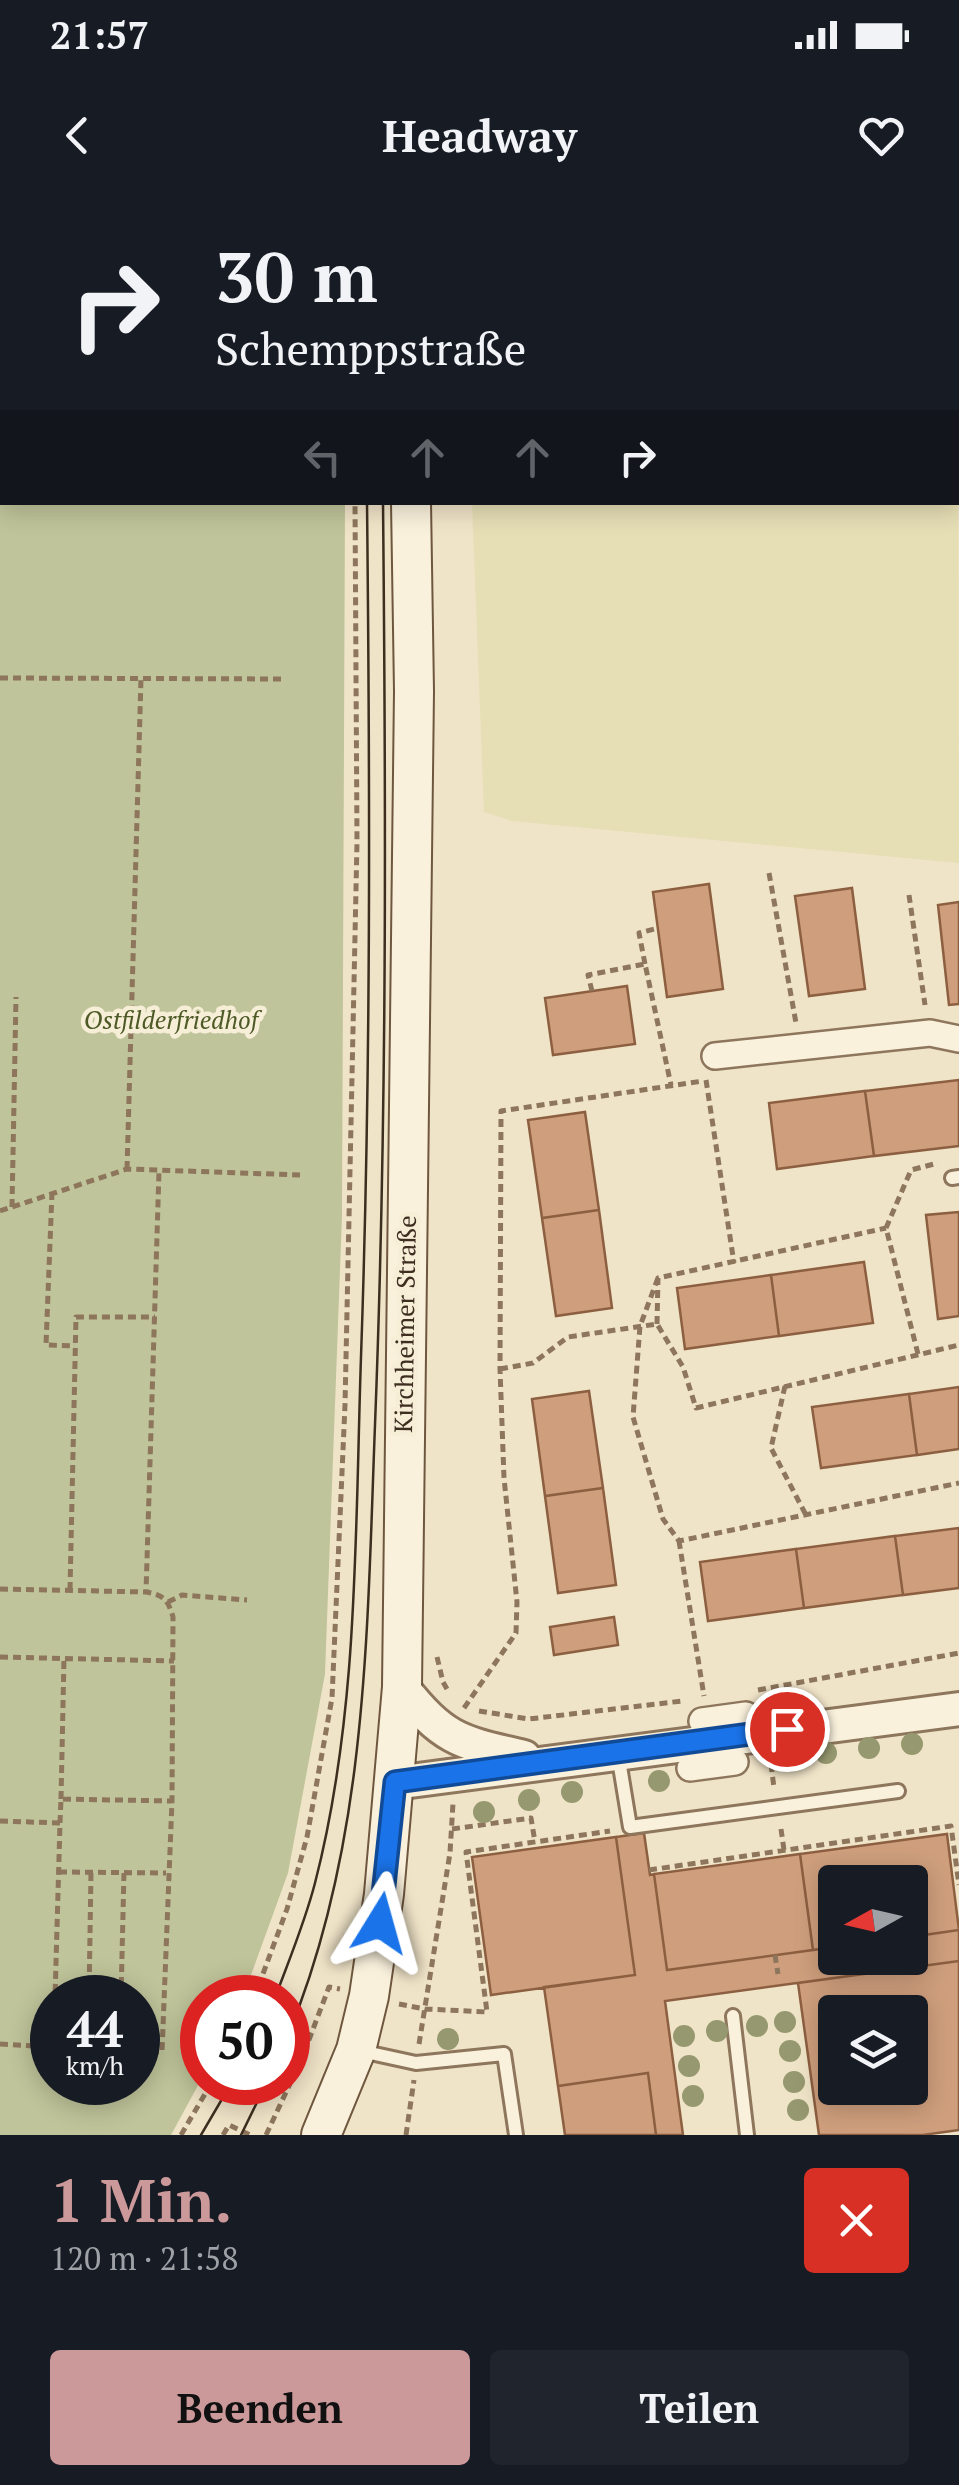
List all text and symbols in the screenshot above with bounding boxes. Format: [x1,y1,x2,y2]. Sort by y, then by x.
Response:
text: 21:57 [50,10,149,60]
text: Headway [382,105,577,165]
icon: back [50,108,105,163]
icon: heart [854,108,909,163]
text: 30 m [215,229,378,322]
icon: right [50,240,180,370]
text: Schemppstraße [215,318,526,378]
icon: left [295,430,350,485]
icon: ahead [400,430,455,485]
icon: ahead [505,430,560,485]
icon: right [610,430,665,485]
park label: Ostfilderfriedhof [84,1003,263,1036]
street label: Kirchheimer Straße [386,1215,423,1433]
pin [745,1687,830,1772]
icon: arrive [760,1702,815,1757]
north arrow [818,1865,928,1975]
map controls [818,1865,928,2105]
position arrow [328,1871,432,1975]
speed limit sign: 50 [180,1975,310,2105]
text: 44 [67,1995,123,2061]
button: layers [818,1995,928,2105]
text: km/h [66,2049,124,2082]
text: 1 Min. [50,2160,232,2239]
button: close [804,2168,909,2273]
text: 120 m · 21:58 [50,2237,238,2279]
button: Beenden [50,2350,470,2465]
button: Teilen [490,2350,909,2465]

